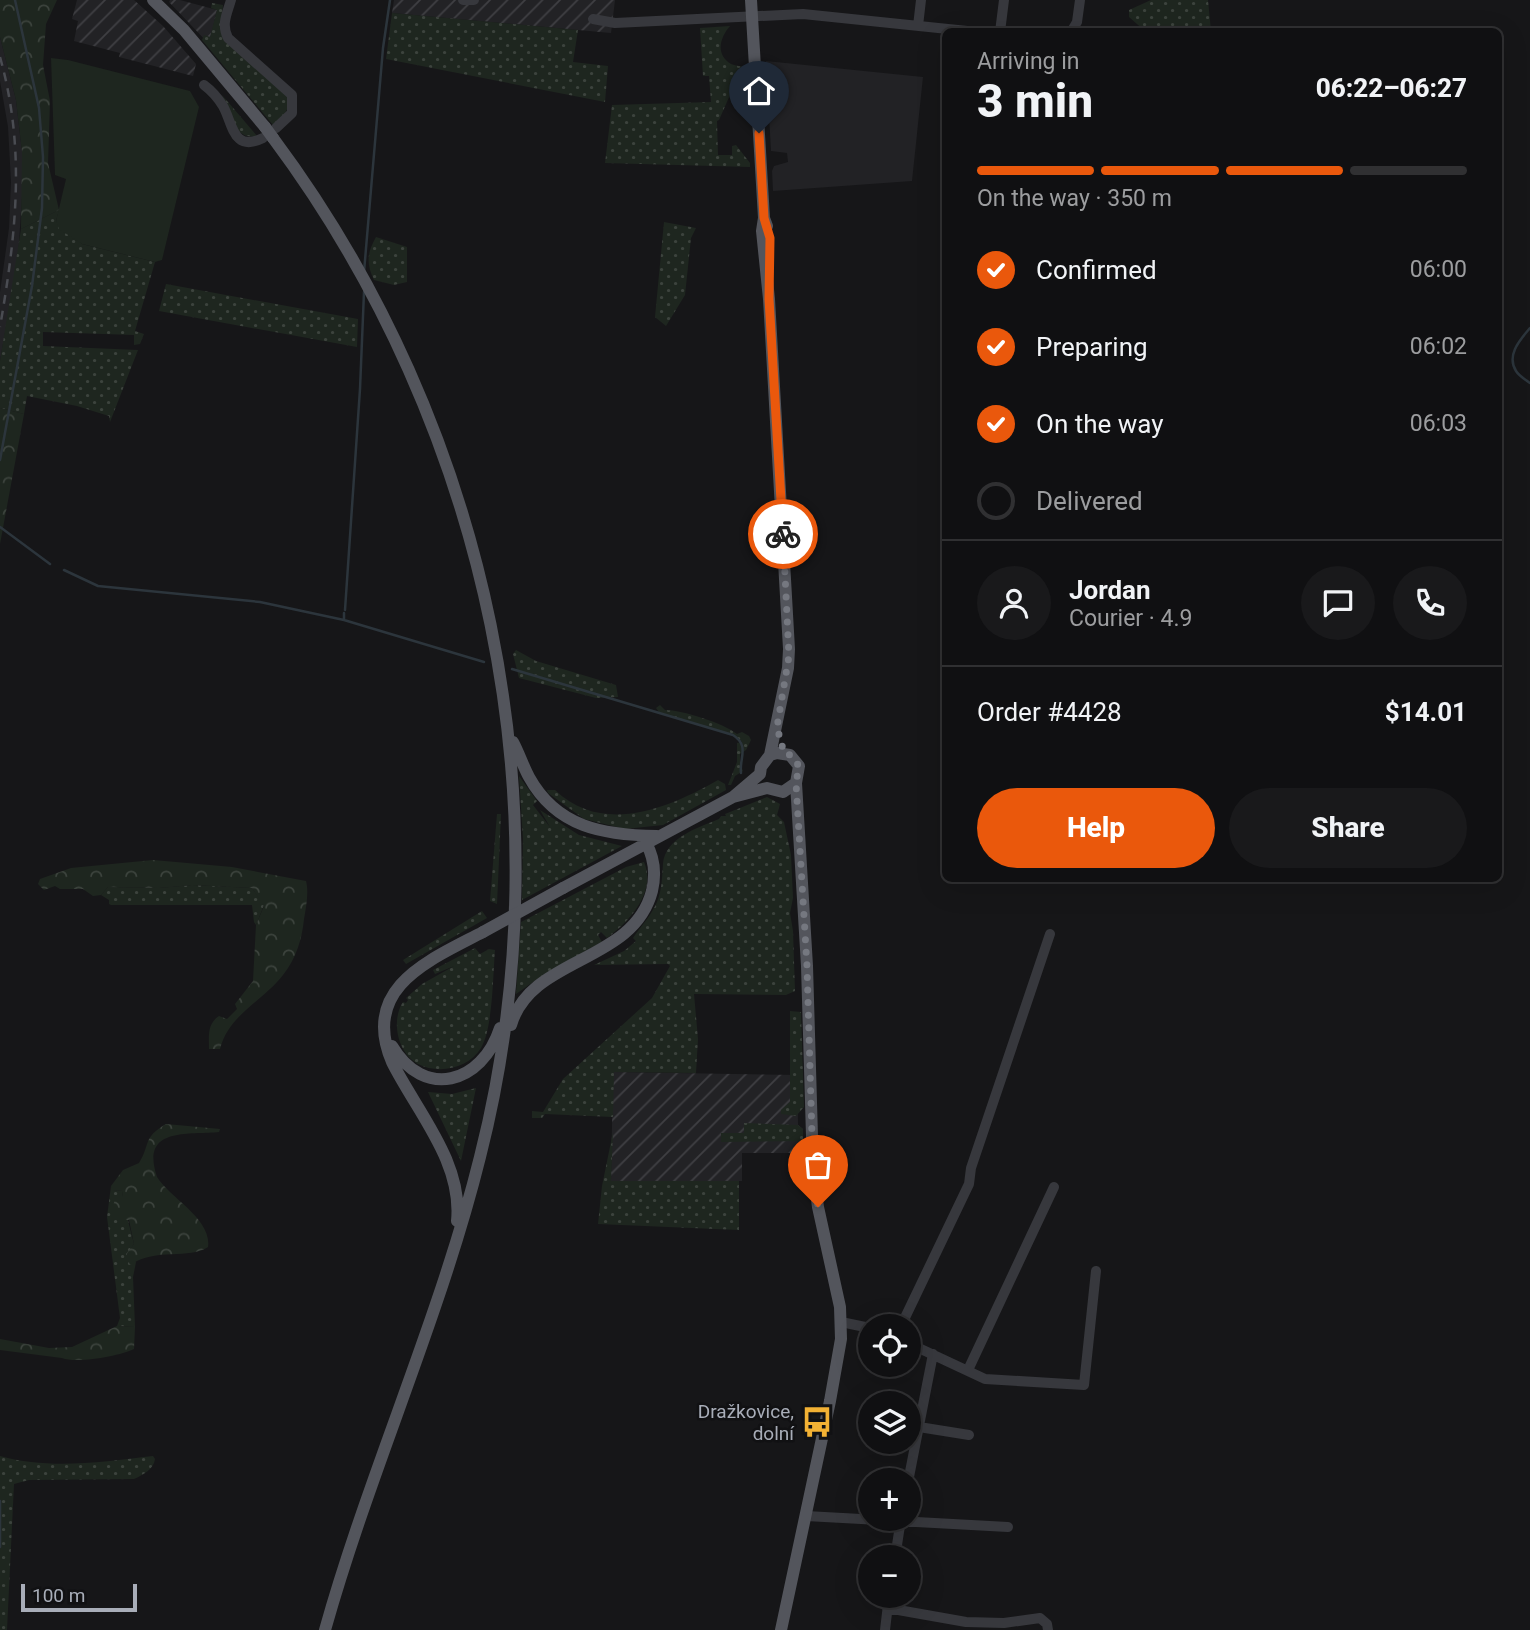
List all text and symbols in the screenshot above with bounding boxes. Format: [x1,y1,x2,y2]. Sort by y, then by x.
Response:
text: Arriving in [977,48,1080,75]
pin [729,61,789,133]
icon: home [740,72,778,110]
text: 06:22–06:27 [1316,73,1467,103]
text: 3 min [977,74,1093,128]
text: On the way · 350 m [977,185,1172,212]
icon: check [977,251,1015,289]
text: Confirmed [1036,255,1157,285]
text: 06:00 [1410,256,1467,283]
icon: check [977,328,1015,366]
text: Preparing [1036,332,1148,362]
text: 06:02 [1410,333,1467,360]
icon: check [977,405,1015,443]
text: On the way [1036,409,1164,439]
text: 06:03 [1410,410,1467,437]
text: Delivered [1036,486,1143,516]
courier [748,499,818,569]
icon: bike [764,515,802,553]
button: person [977,566,1051,640]
button: chat [1301,566,1375,640]
button: phone [1393,566,1467,640]
text: Jordan [1069,575,1151,605]
text: Courier · 4.9 [1069,605,1192,632]
text: Order #4428 [977,697,1122,727]
text: $14.01 [1385,697,1467,727]
button: Help [977,788,1215,868]
button: Share [1229,788,1467,868]
pin [788,1135,848,1207]
icon: bag [799,1146,837,1184]
map controls [858,1314,921,1608]
button: locate [858,1314,921,1377]
button: layers [858,1391,921,1454]
place label: Dražkovice, dolní [698,1400,795,1445]
bus stop icon: Dražkovice, dolní [800,1405,834,1439]
button: + [858,1468,921,1531]
button: − [858,1545,921,1608]
scale bar [21,1581,136,1613]
text: 100 m [32,1584,85,1607]

